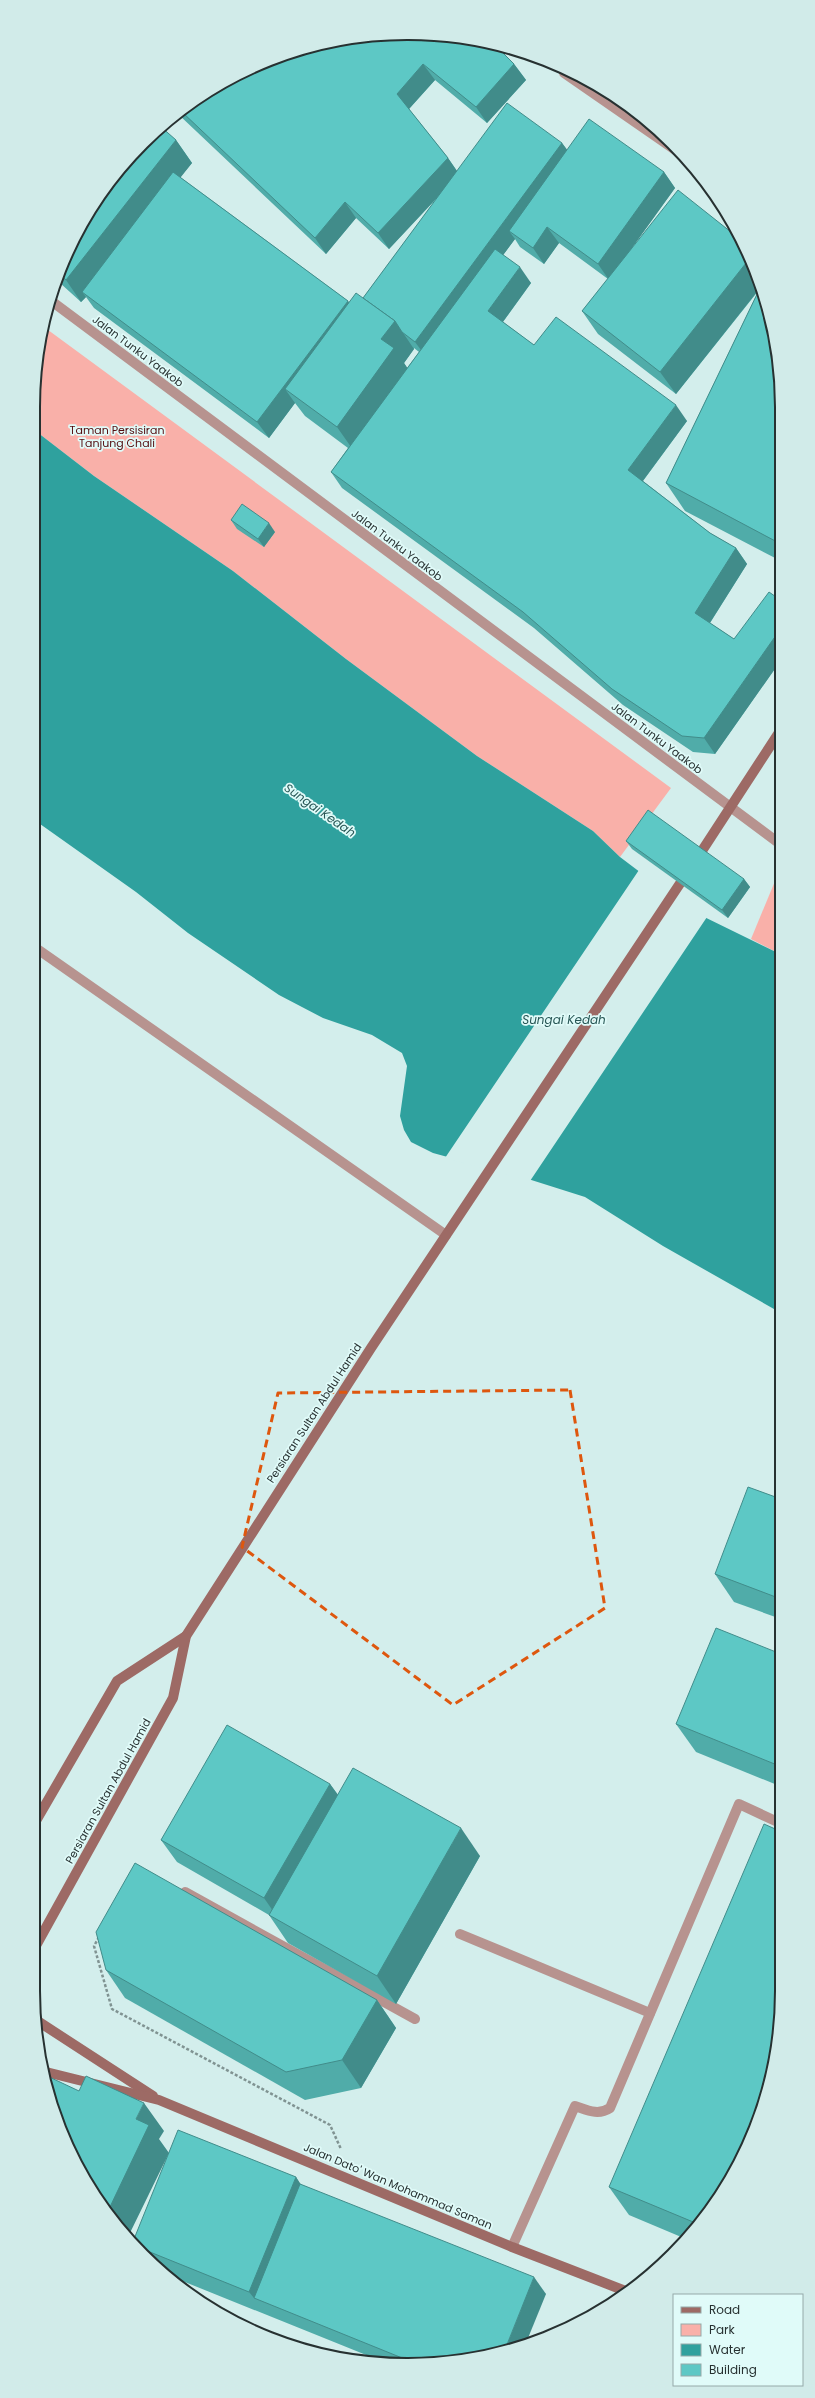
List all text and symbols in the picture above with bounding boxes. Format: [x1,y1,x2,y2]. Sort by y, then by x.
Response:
street label: Jalan Tunku Yaakob [89,311,187,391]
park label: Taman Persisiran Tanjung Chali [70,422,164,451]
street label: Jalan Tunku Yaakob [348,505,446,585]
street label: Jalan Tunku Yaakob [608,698,706,778]
water label: Sungai Kedah [281,779,359,841]
water label: Sungai Kedah [522,1011,606,1028]
street label: Persiaran Sultan Abdul Hamid [263,1340,365,1486]
street label: Persiaran Sultan Abdul Hamid [61,1715,155,1867]
street label: Jalan Dato' Wan Mohammad Saman [301,2139,495,2233]
legend [673,2294,803,2386]
text: Road [709,2301,740,2318]
text: Park [709,2321,736,2338]
text: Water [709,2341,746,2358]
text: Building [709,2361,757,2378]

